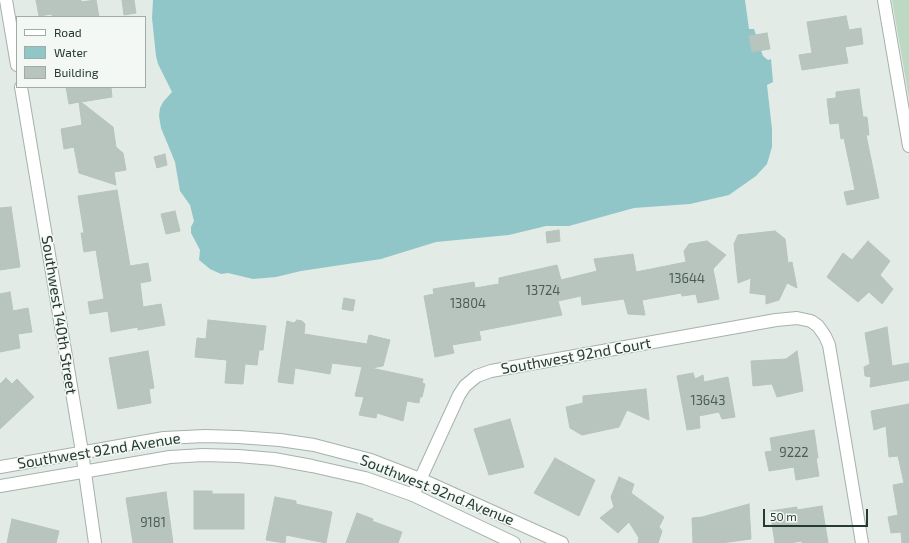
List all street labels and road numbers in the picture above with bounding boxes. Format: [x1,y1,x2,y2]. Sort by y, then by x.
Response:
street label: Southwest 140th Street [38,234,80,396]
street label: Southwest 92nd Court [500,334,652,378]
street label: Southwest 92nd Avenue [16,429,182,473]
street label: Southwest 92nd Avenue [357,451,517,529]

